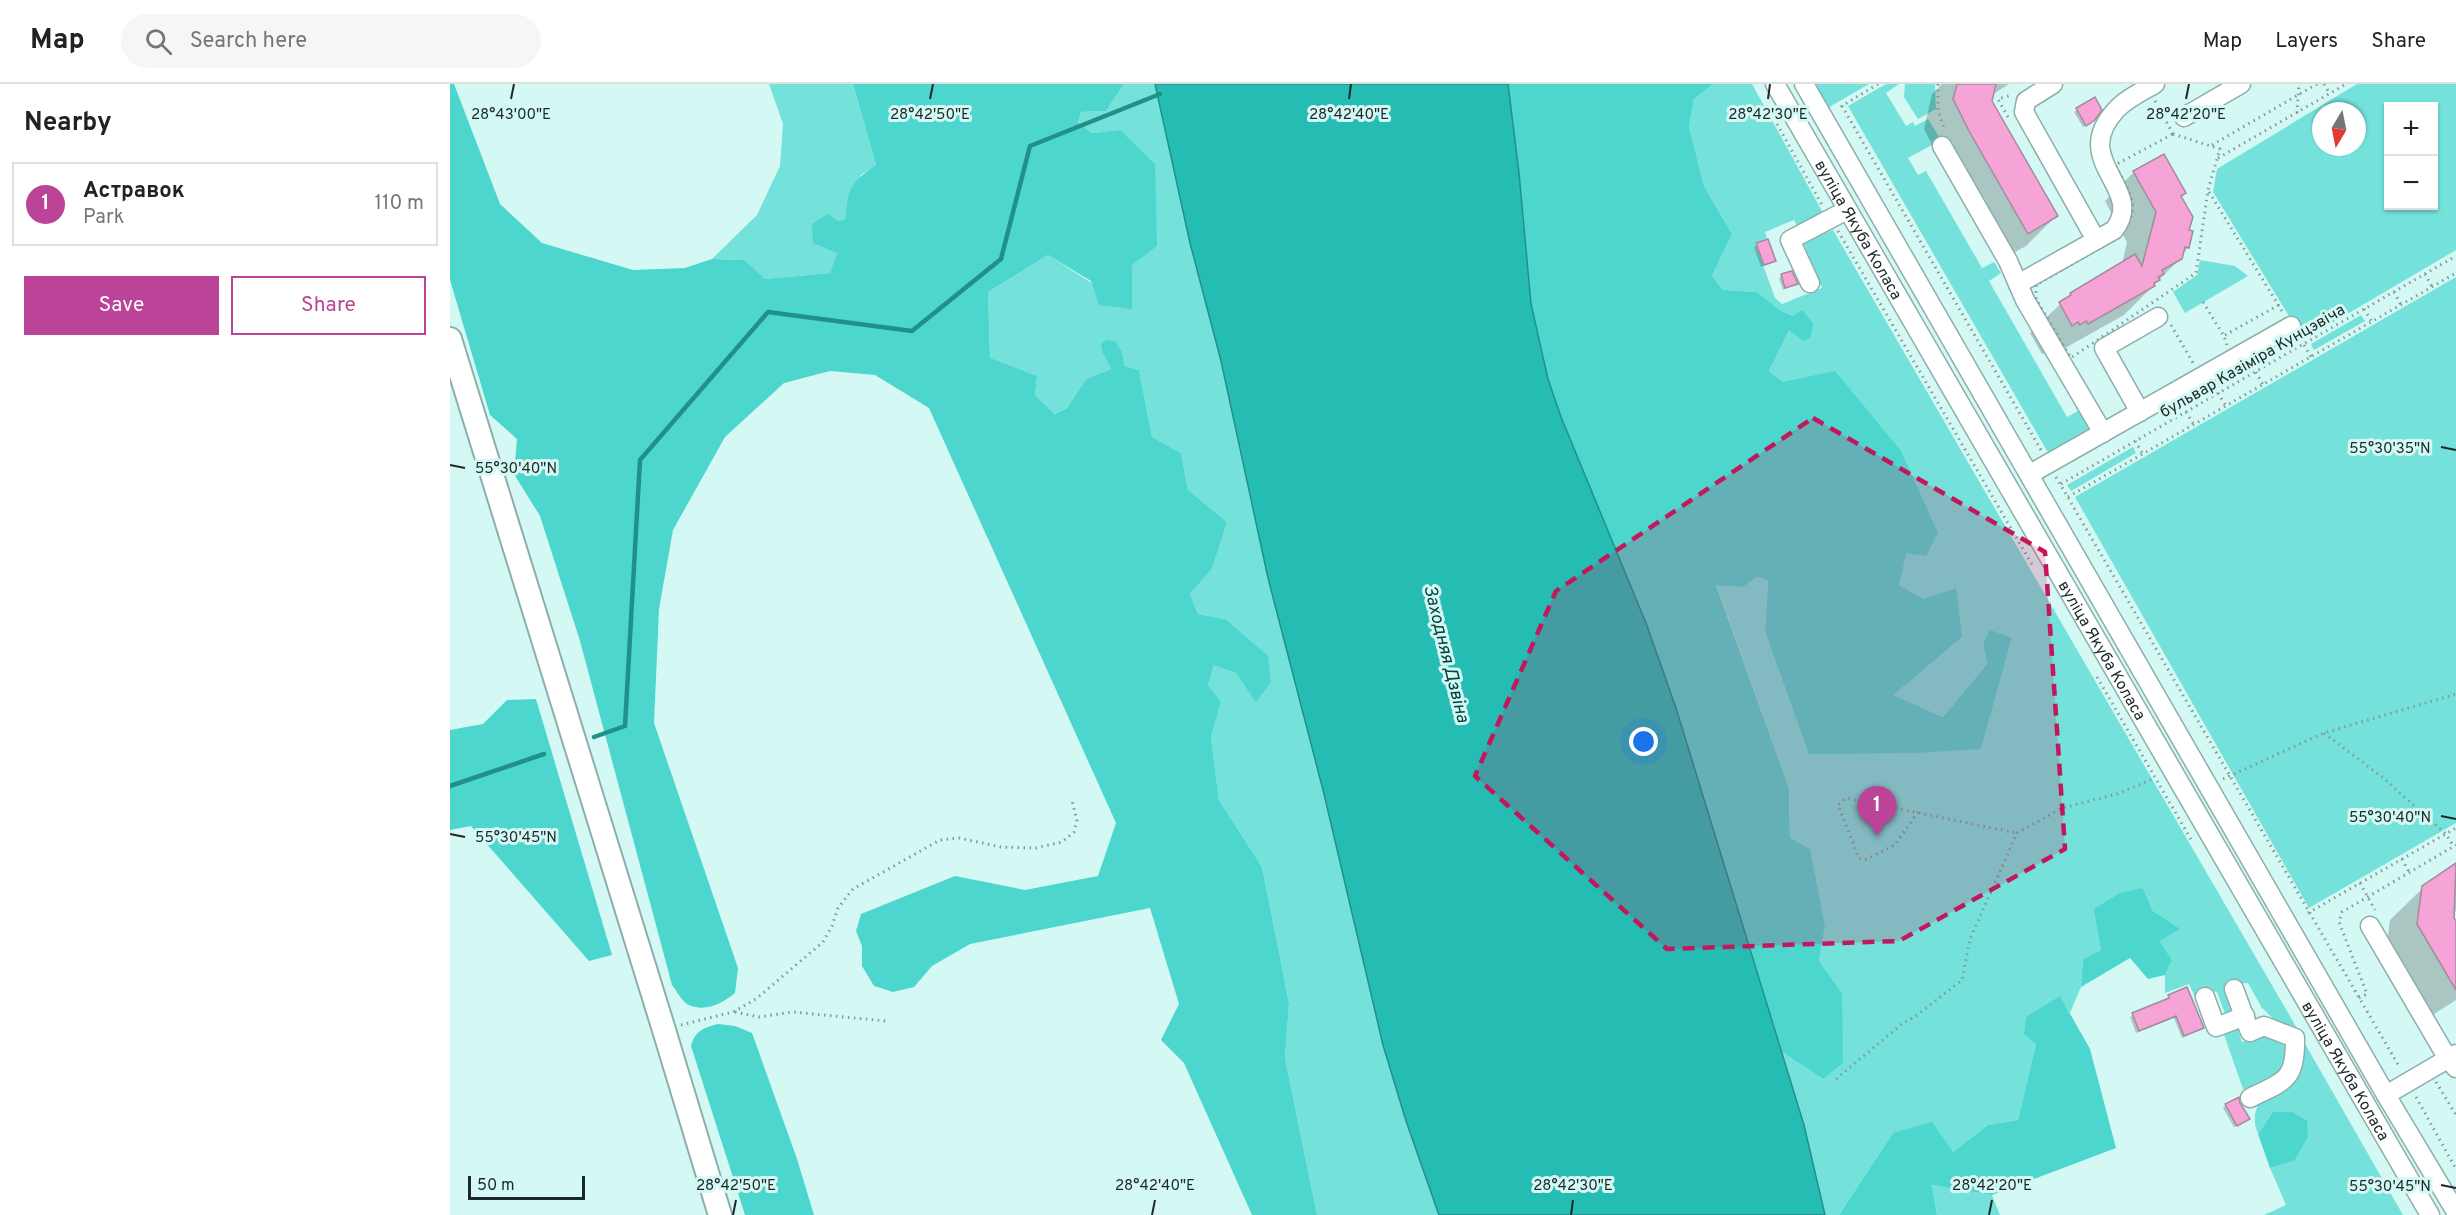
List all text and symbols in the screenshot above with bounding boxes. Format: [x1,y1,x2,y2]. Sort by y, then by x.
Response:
search box [121,14,541,68]
text: Map [30,23,85,59]
icon: search [142,25,175,58]
text: Search here [190,28,307,55]
text: Map [2203,28,2242,55]
text: Layers [2275,28,2338,55]
text: Share [2371,28,2426,55]
north arrow [2312,102,2366,156]
map controls [2384,102,2438,210]
button: + [2384,102,2438,156]
text: 28°43'00"E [471,106,551,125]
text: 28°42'50"E [890,106,970,125]
text: 28°42'40"E [1309,106,1389,125]
text: 28°42'30"E [1728,106,1808,125]
text: 28°42'20"E [2146,106,2226,125]
text: Nearby [24,107,112,140]
button: − [2384,156,2438,210]
street label: вуліца Якуба Коласа [1809,157,1906,304]
text: Астравок [83,178,185,205]
text: 1 [42,191,50,217]
text: 110 m [375,191,424,217]
text: Park [83,205,124,231]
button: Save [24,276,219,335]
button: Share [231,276,426,335]
street label: бульвар Казіміра Кунцэвіча [2157,300,2349,423]
text: 55°30'35"N [2349,440,2431,459]
text: 55°30'40"N [475,460,557,479]
street label: вуліца Якуба Коласа [2053,578,2149,724]
water label: Заходняя Дзвіна [1417,583,1474,726]
your location [1629,727,1658,756]
pin: 1 [1858,786,1896,836]
text: 55°30'40"N [2349,809,2431,828]
text: 55°30'45"N [475,829,557,848]
street label: вуліца Якуба Коласа [2296,998,2393,1145]
scale bar [468,1173,585,1200]
text: 50 m [477,1176,515,1196]
text: 28°42'50"E [696,1177,776,1196]
text: 28°42'40"E [1115,1177,1195,1196]
text: 28°42'30"E [1533,1177,1613,1196]
text: 28°42'20"E [1952,1177,2032,1196]
text: 55°30'45"N [2349,1178,2431,1197]

